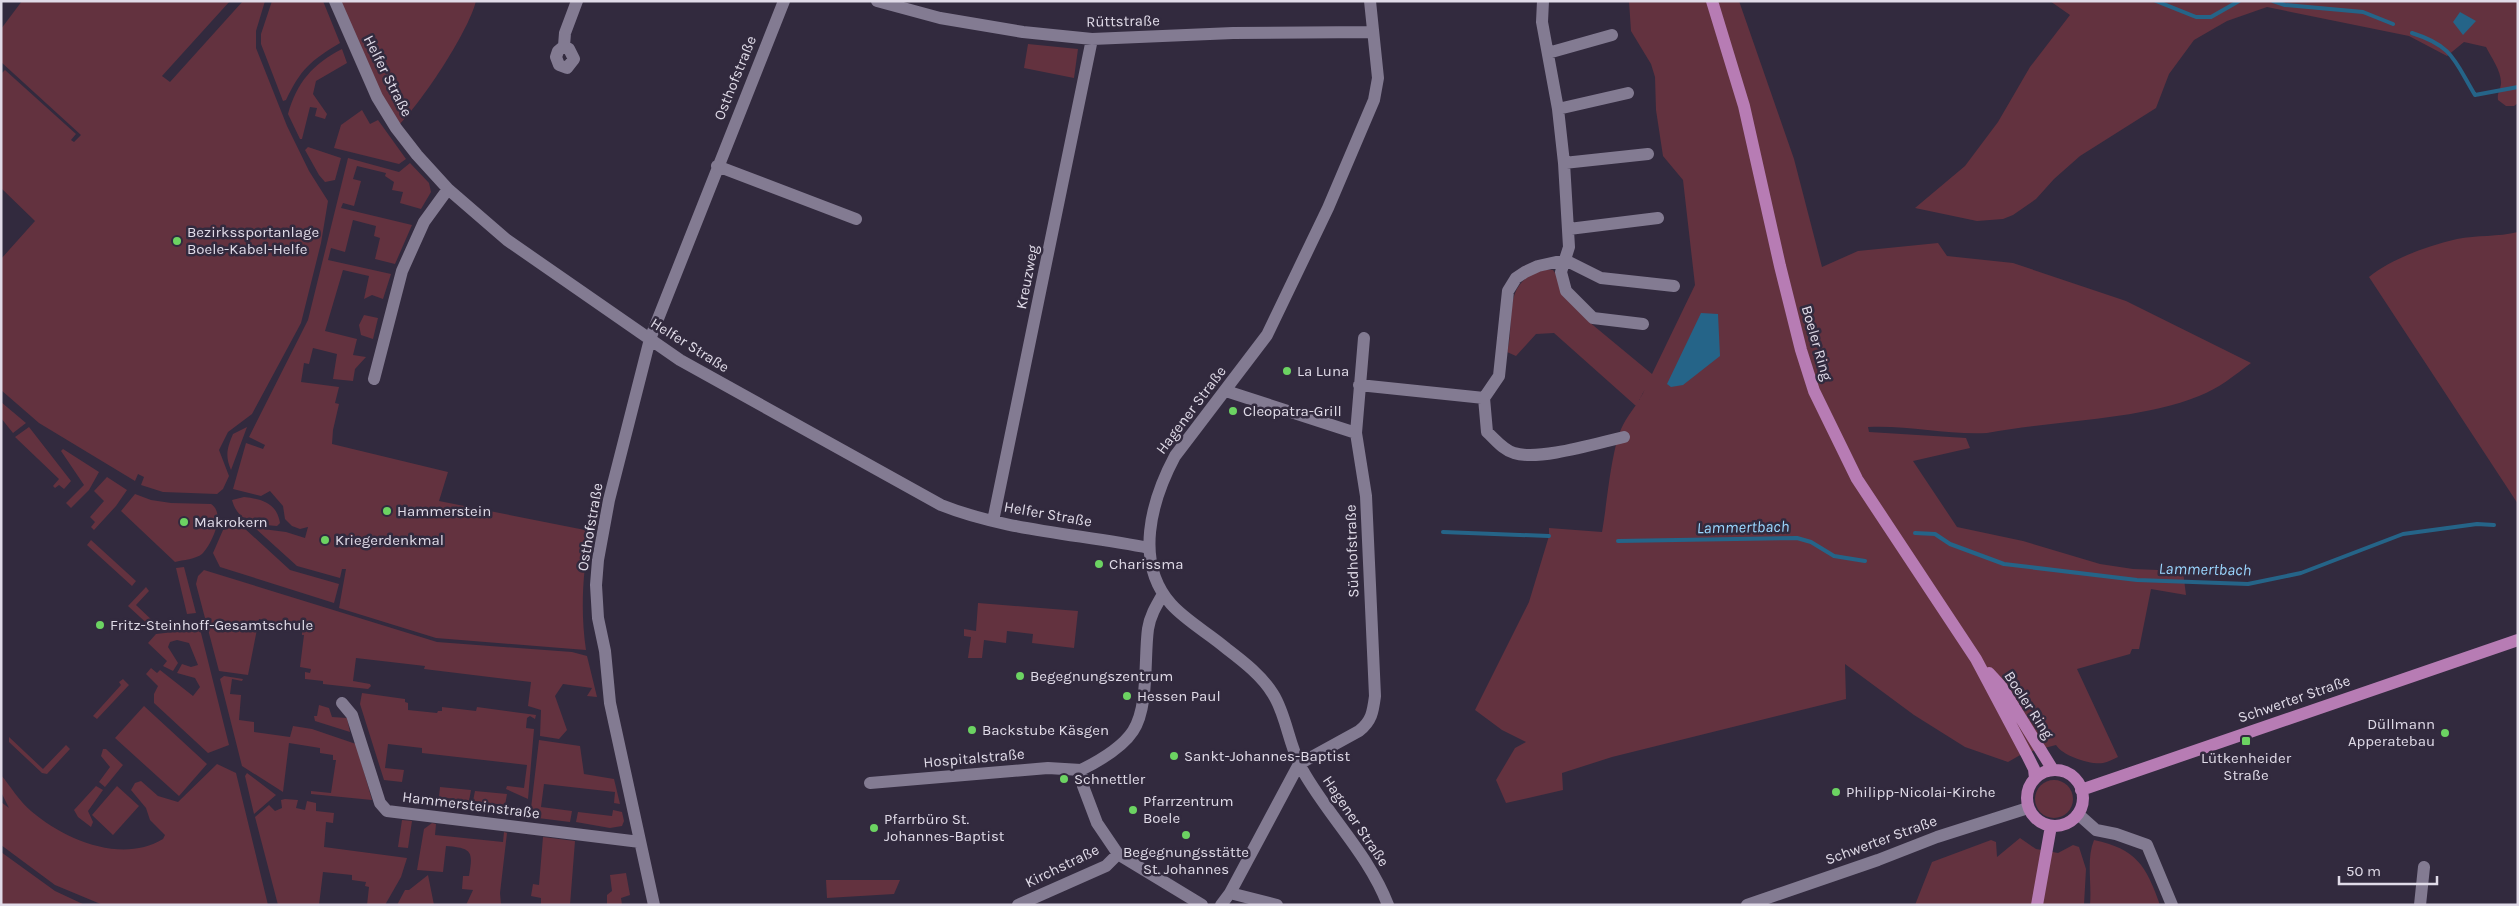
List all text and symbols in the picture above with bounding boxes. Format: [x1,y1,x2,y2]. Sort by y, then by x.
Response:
street label: Rüttstraße [1086,11,1160,31]
street label: Helfer Straße [360,32,416,120]
street label: Osthofstraße [710,33,760,123]
place label: Bezirkssportanlage Boele-Kabel-Helfe [187,223,319,258]
marker: Bezirkssportanlage Boele-Kabel-Helfe [171,235,183,247]
street label: Kreuzweg [1012,243,1042,311]
street label: Boeler Ring [1798,303,1836,383]
street label: Helfer Straße [647,314,733,376]
street label: Hagener Straße [1152,362,1230,458]
place label: La Luna [1297,362,1349,380]
marker: La Luna [1281,365,1293,377]
place label: Cleopatra-Grill [1243,402,1342,420]
marker: Cleopatra-Grill [1227,405,1239,417]
street label: Osthofstraße [573,481,607,573]
street label: Helfer Straße [1003,497,1093,531]
place label: Hammerstein [397,502,491,520]
street label: Südhofstraße [1341,504,1363,598]
marker: Hammerstein [381,505,393,517]
place label: Makrokern [194,513,268,531]
marker: Makrokern [178,516,190,528]
water label: Lammertbach [1697,517,1789,537]
place label: Kriegerdenkmal [335,531,444,549]
marker: Kriegerdenkmal [319,534,331,546]
place label: Charissma [1109,555,1183,573]
marker: Charissma [1093,558,1105,570]
water label: Lammertbach [2159,559,2251,579]
place label: Fritz-Steinhoff-Gesamtschule [110,616,313,634]
marker: Fritz-Steinhoff-Gesamtschule [94,619,106,631]
place label: Begegnungszentrum [1030,667,1173,685]
street label: Boeler Ring [2000,668,2058,743]
marker: Begegnungszentrum [1014,670,1026,682]
street label: Schwerter Straße [2236,671,2352,727]
place label: Hessen Paul [1137,687,1221,705]
marker: Hessen Paul [1121,690,1133,702]
place label: Düllmann Apperatebau [2348,715,2435,750]
place label: Backstube Käsgen [982,721,1109,739]
marker: Backstube Käsgen [966,724,978,736]
marker: Düllmann Apperatebau [2439,727,2451,739]
marker: Lütkenheider Straße [2240,735,2252,747]
street label: Hospitalstraße [923,745,1025,771]
place label: Sankt-Johannes-Baptist [1184,747,1350,765]
place label: Lütkenheider Straße [2201,749,2292,784]
marker: Sankt-Johannes-Baptist [1168,750,1180,762]
place label: Schnettler [1074,770,1146,788]
street label: Hagener Straße [1319,772,1393,870]
marker: Schnettler [1058,773,1070,785]
place label: Philipp-Nicolai-Kirche [1846,783,1996,801]
marker: Philipp-Nicolai-Kirche [1830,786,1842,798]
street label: Hammersteinstraße [401,788,541,822]
place label: Pfarrzentrum Boele [1143,792,1234,827]
marker: Pfarrzentrum Boele [1127,804,1139,816]
place label: Pfarrbüro St. Johannes-Baptist [884,810,1005,845]
street label: Schwerter Straße [1823,811,1939,869]
marker: Pfarrbüro St. Johannes-Baptist [868,822,880,834]
marker: Begegnungsstätte St. Johannes [1180,829,1192,841]
street label: Kirchstraße [1022,840,1102,892]
place label: Begegnungsstätte St. Johannes [1123,843,1249,878]
scale bar [2339,854,2436,886]
text: 50 m [2346,862,2381,880]

